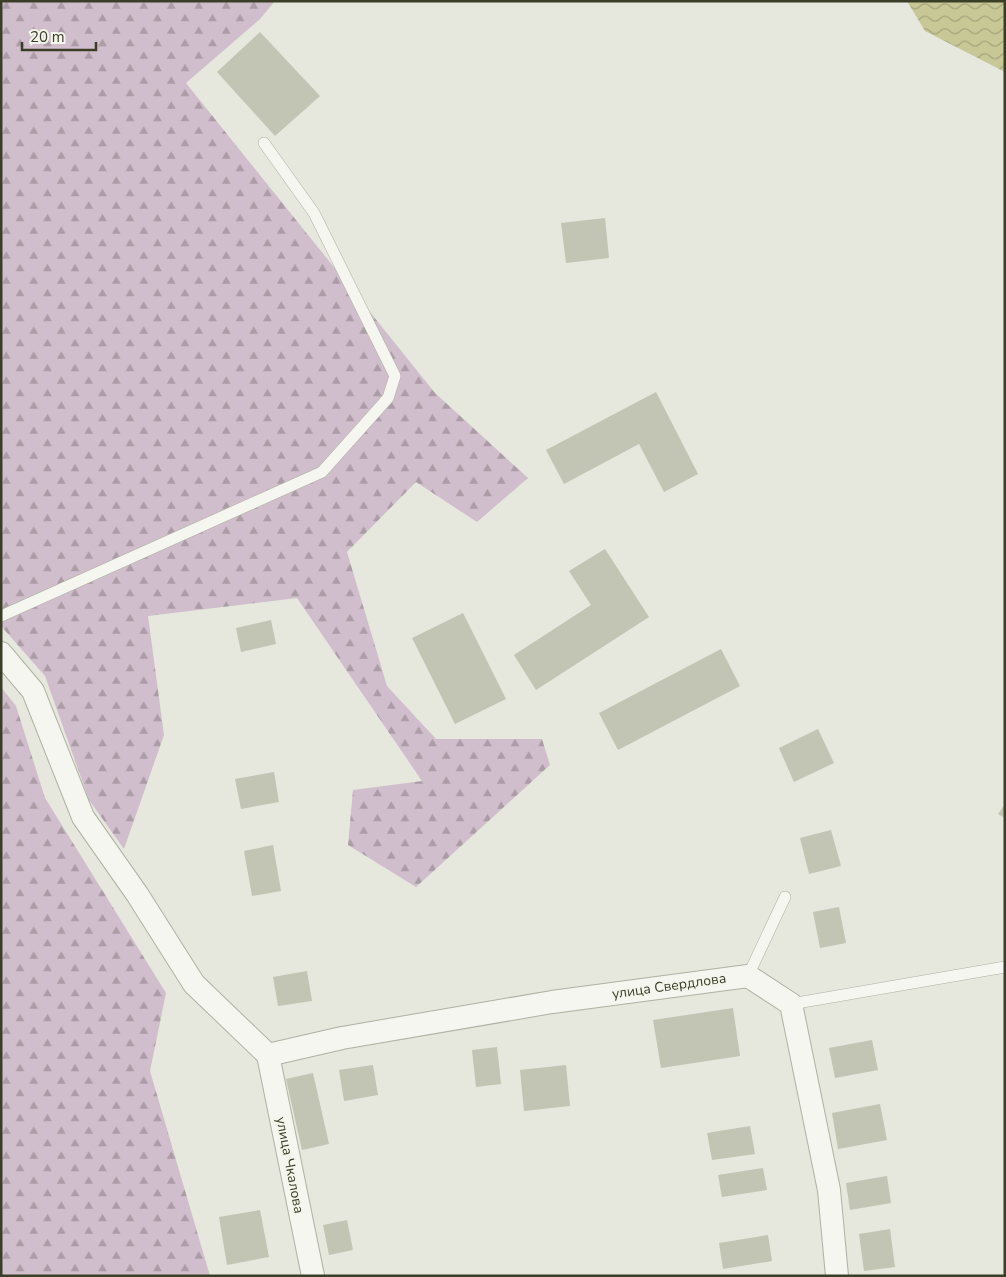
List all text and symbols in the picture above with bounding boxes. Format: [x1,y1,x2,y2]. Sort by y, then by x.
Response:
scale bar [22,20,96,52]
text: 20 m [30,27,65,47]
street label: улица Свердлова [611,969,727,1003]
street label: улица Чкалова [271,1115,309,1215]

